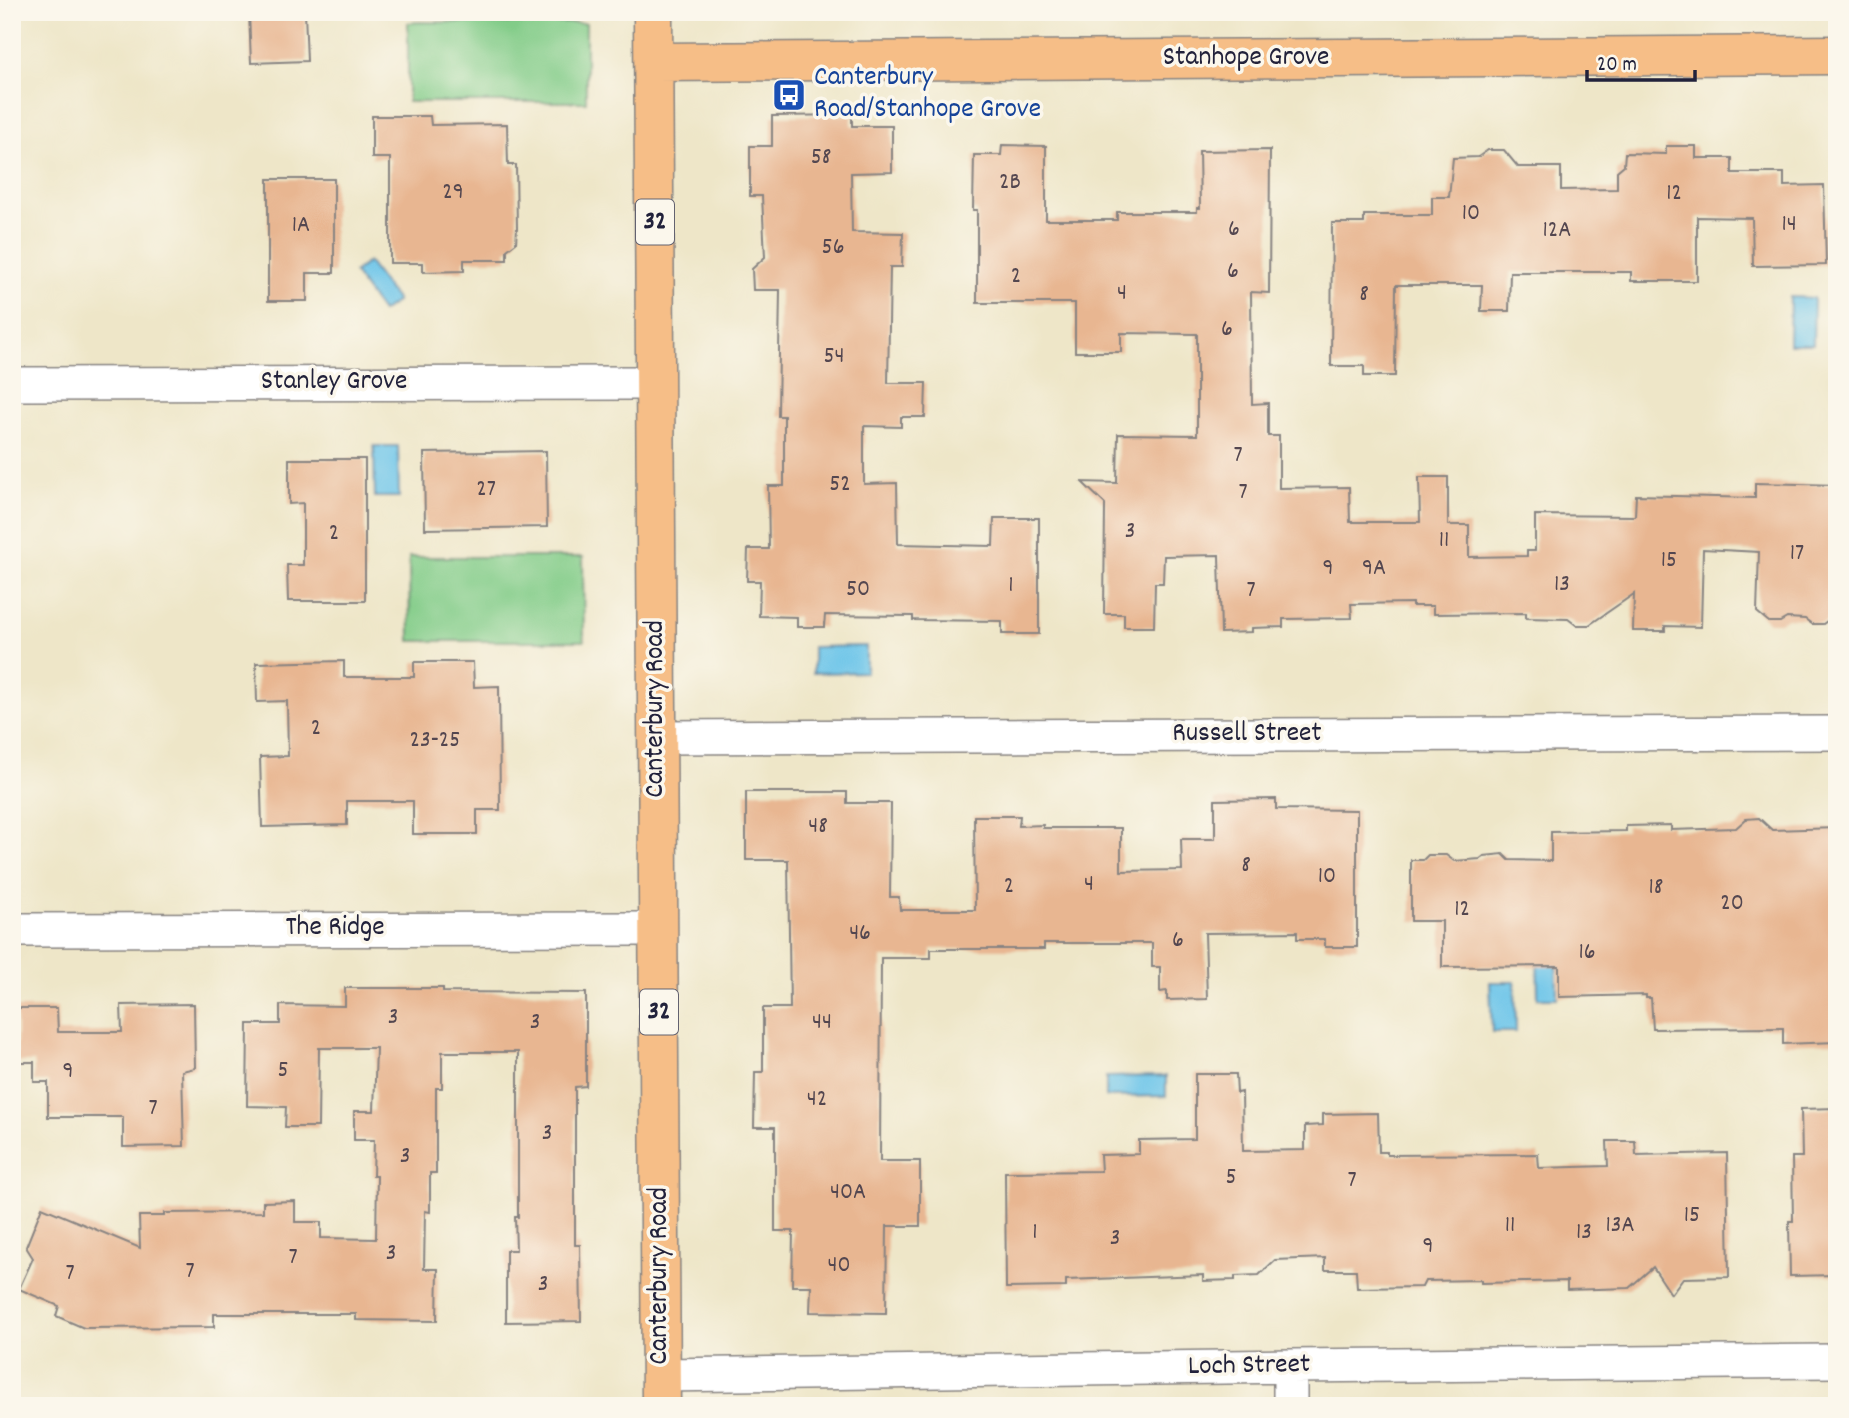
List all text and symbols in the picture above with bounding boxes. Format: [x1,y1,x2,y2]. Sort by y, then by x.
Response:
scale bar [1587,38,1695,82]
street label: Stanhope Grove [1163,39,1329,79]
text: 20 m [1597,51,1637,81]
place label: Canterbury Road/Stanhope Grove [814,59,1041,131]
bus stop icon: Canterbury Road/Stanhope Grove [770,76,808,114]
house number: 58 [811,141,831,175]
house number: 2B [999,166,1021,200]
house number: 29 [442,176,464,210]
house number: 12 [1666,177,1682,211]
house number: 10 [1462,197,1480,231]
road number: 32 [636,200,674,244]
house number: 14 [1781,208,1797,242]
house number: 1A [292,209,310,243]
house number: 6 [1228,213,1240,247]
house number: 12A [1543,214,1571,248]
house number: 56 [822,231,844,265]
house number: 6 [1227,255,1239,289]
house number: 2 [1011,260,1021,294]
house number: 4 [1117,277,1127,311]
house number: 8 [1359,278,1369,312]
house number: 6 [1221,313,1233,347]
house number: 54 [823,340,845,374]
street label: Stanley Grove [261,363,407,403]
house number: 7 [1233,439,1243,473]
house number: 52 [829,468,851,502]
house number: 27 [476,473,496,507]
house number: 7 [1238,476,1248,510]
house number: 3 [1125,515,1135,549]
house number: 2 [329,517,339,551]
house number: 11 [1439,524,1449,558]
house number: 17 [1790,537,1804,571]
house number: 15 [1661,544,1677,578]
house number: 9 [1323,552,1334,586]
house number: 9A [1362,552,1386,586]
house number: 13 [1554,568,1570,602]
house number: 1 [1008,569,1014,603]
house number: 50 [846,573,870,607]
house number: 7 [1246,574,1256,608]
street label: Canterbury Road [637,620,677,798]
house number: 2 [311,712,321,746]
street label: Russell Street [1172,715,1322,755]
house number: 23-25 [410,724,460,758]
house number: 48 [808,810,828,844]
house number: 8 [1241,849,1251,883]
house number: 10 [1318,860,1336,894]
house number: 4 [1084,868,1094,902]
house number: 2 [1004,870,1014,904]
house number: 18 [1649,871,1663,905]
house number: 20 [1720,887,1744,921]
house number: 12 [1454,893,1470,927]
street label: The Ridge [285,909,385,949]
house number: 46 [849,917,871,951]
house number: 6 [1172,924,1184,958]
house number: 16 [1578,936,1596,970]
road number: 32 [640,990,678,1035]
house number: 3 [388,1001,398,1035]
house number: 3 [530,1006,540,1040]
house number: 44 [812,1006,832,1040]
house number: 5 [277,1054,289,1088]
house number: 9 [63,1055,74,1089]
house number: 42 [807,1083,827,1117]
house number: 7 [148,1092,158,1126]
house number: 3 [542,1117,552,1151]
house number: 3 [400,1140,410,1174]
house number: 5 [1225,1161,1237,1195]
house number: 7 [1347,1164,1357,1198]
house number: 40A [830,1176,866,1210]
street label: Canterbury Road [641,1187,681,1365]
house number: 15 [1684,1199,1700,1233]
house number: 11 [1505,1209,1515,1243]
house number: 13A [1605,1209,1635,1243]
house number: 1 [1032,1216,1038,1250]
house number: 13 [1576,1216,1592,1250]
house number: 3 [1110,1222,1120,1256]
house number: 9 [1423,1230,1434,1264]
house number: 3 [386,1237,396,1271]
house number: 7 [288,1241,298,1275]
house number: 40 [827,1249,851,1283]
house number: 7 [185,1255,195,1289]
house number: 7 [65,1257,75,1291]
house number: 3 [538,1268,548,1302]
street label: Loch Street [1187,1346,1311,1388]

